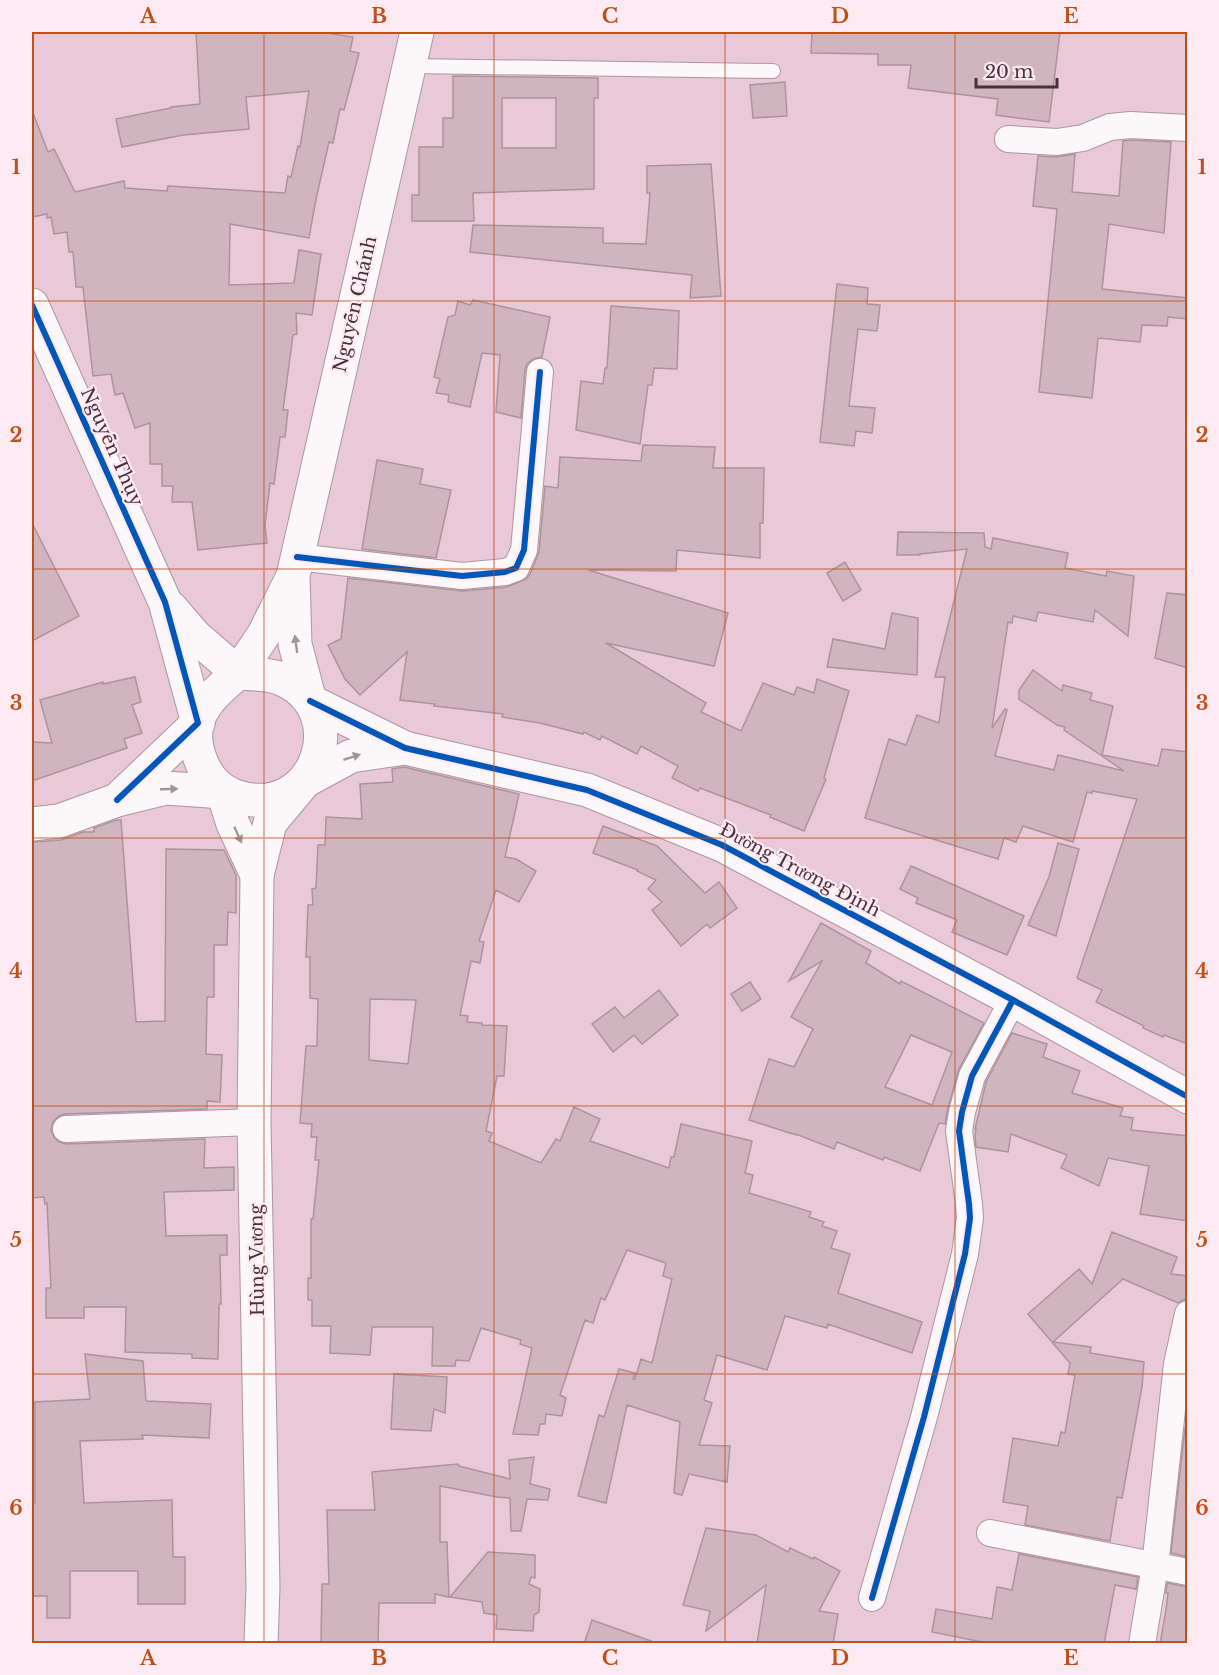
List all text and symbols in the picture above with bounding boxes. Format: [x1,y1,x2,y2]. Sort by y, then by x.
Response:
text: A [139,4,157,28]
text: B [371,4,387,28]
text: C [602,4,618,28]
text: D [831,4,849,28]
text: E [1063,4,1079,28]
scale bar [976,51,1057,89]
text: 20 m [985,61,1033,83]
text: 1 [12,155,21,179]
text: 1 [1198,155,1207,179]
street label: Nguyễn Chánh [329,234,381,374]
street label: Nguyễn Thụy [76,384,148,510]
text: 2 [9,423,23,447]
text: 2 [1195,423,1209,447]
one-way arrow [291,634,300,653]
text: 3 [10,691,22,715]
text: 3 [1196,691,1208,715]
one-way arrow [343,752,361,761]
one-way arrow [160,785,179,794]
street label: Đường Trương Định [716,818,884,922]
one-way arrow [233,826,242,843]
text: 4 [9,959,23,983]
text: 4 [1195,959,1209,983]
street label: Hùng Vương [245,1203,269,1316]
text: 5 [10,1228,22,1252]
text: 5 [1196,1228,1208,1252]
text: 6 [9,1496,23,1520]
text: 6 [1195,1496,1209,1520]
text: A [139,1646,157,1670]
text: B [371,1646,387,1670]
text: C [602,1646,618,1670]
text: D [831,1646,849,1670]
text: E [1063,1646,1079,1670]

